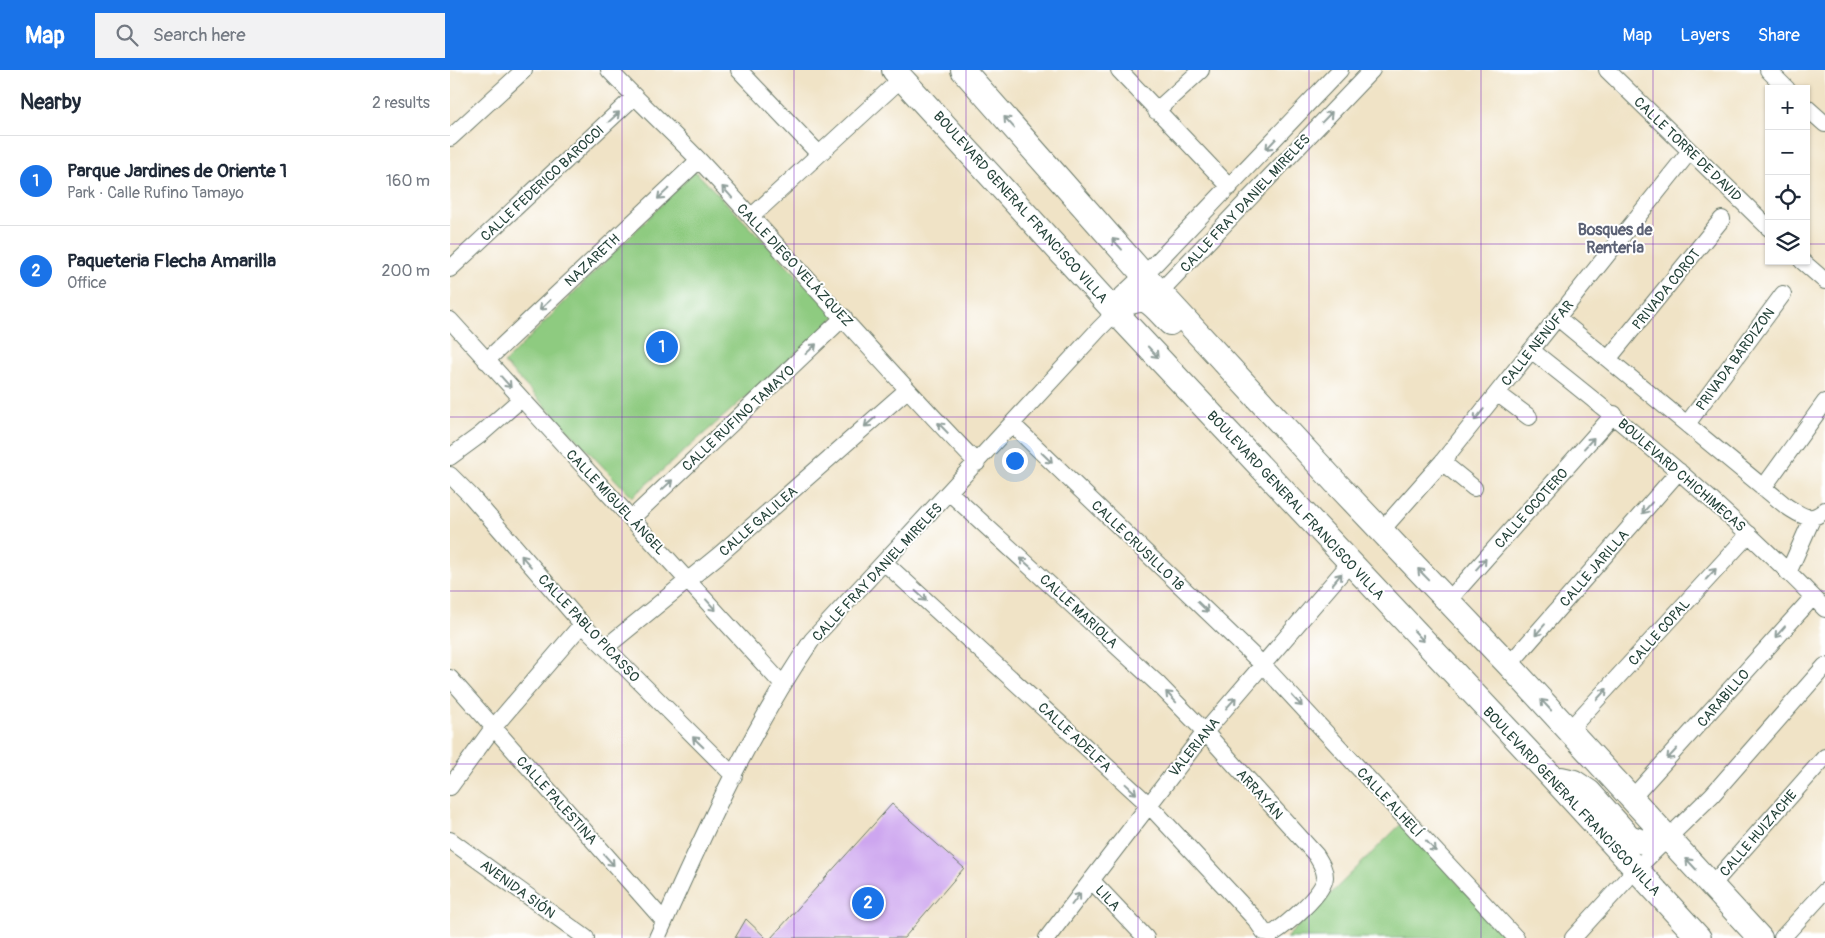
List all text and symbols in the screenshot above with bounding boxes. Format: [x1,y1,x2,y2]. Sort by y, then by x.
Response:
search box [95,13,445,58]
text: Map [25,21,65,50]
icon: search [113,21,141,49]
text: Search here [153,23,246,47]
text: Map [1623,24,1652,47]
text: Layers [1680,24,1730,47]
text: Share [1758,24,1800,47]
map controls [1765,85,1810,265]
button: + [1765,85,1810,130]
text: Nearby [20,89,81,116]
text: 2 results [372,93,430,113]
street label: CALLE TORRE DE DAVID [1630,93,1745,205]
street label: BOULEVARD GENERAL FRANCISCO VILLA [930,108,1111,307]
one-way arrow [1321,110,1333,123]
one-way arrow [607,111,620,123]
one-way arrow [1003,116,1015,129]
street label: CALLE FEDERICO BAROCOI [477,122,608,245]
button: − [1765,130,1810,175]
street label: CALLE FRAY DANIEL MIRELES [1177,131,1314,276]
one-way arrow [1265,137,1277,150]
text: Parque Jardines de Oriente 1 [67,159,287,183]
text: 1 [33,171,39,191]
text: 160 m [386,171,430,191]
button: locate [1765,175,1810,220]
text: Park · Calle Rufino Tamayo [67,183,244,203]
one-way arrow [721,185,733,198]
one-way arrow [657,188,669,200]
street label: CALLE DIEGO VELÁZQUEZ [733,200,857,331]
district label: Bosques de Rentería [1578,220,1653,258]
button: layers [1765,220,1810,265]
street label: NAZARETH [561,230,624,290]
one-way arrow [1111,237,1122,250]
street label: PRIVADA COROT [1629,245,1704,333]
text: Paqueteria Flecha Amarilla [67,249,276,273]
text: 2 [32,261,40,281]
text: 200 m [382,261,430,281]
text: Office [67,273,107,293]
street label: CALLE NENÚFAR [1498,297,1577,390]
one-way arrow [539,299,551,311]
street label: PRIVADA BARDIZON [1692,305,1778,414]
pin: 1 [646,328,678,366]
one-way arrow [804,343,817,355]
one-way arrow [1147,345,1159,358]
street label: CALLE RUFINO TAMAYO [679,362,798,475]
one-way arrow [500,376,512,389]
street label: BOULEVARD GENERAL FRANCISCO VILLA [1203,407,1388,603]
one-way arrow [1474,408,1485,421]
street label: BOULEVARD CHICHIMECAS [1614,415,1749,535]
one-way arrow [864,417,877,428]
one-way arrow [937,421,949,434]
one-way arrow [1583,436,1594,449]
street label: CALLE MIGUEL ÁNGEL [562,445,670,559]
your location [1002,448,1028,474]
one-way arrow [1041,452,1054,464]
street label: CALLE OCOTERO [1491,465,1572,552]
one-way arrow [661,479,674,491]
street label: CALLE GALILEA [716,483,801,560]
street label: CALLE CRUSILLO 18 [1088,497,1188,594]
street label: CALLE FRAY DANIEL MIRELES [809,500,946,645]
one-way arrow [1641,501,1653,514]
street label: CALLE JARILLA [1556,526,1632,610]
one-way arrow [521,555,532,568]
one-way arrow [1019,557,1032,569]
one-way arrow [1475,558,1487,571]
one-way arrow [1705,567,1717,580]
one-way arrow [1417,568,1429,580]
street label: CALLE PABLO PICASSO [534,571,643,686]
street label: CALLE MARIOLA [1036,571,1121,652]
one-way arrow [1331,573,1342,586]
one-way arrow [915,590,928,602]
street label: CALLE COPAL [1625,595,1694,669]
one-way arrow [705,598,717,611]
one-way arrow [1196,601,1209,613]
one-way arrow [1534,623,1546,636]
one-way arrow [1774,626,1786,639]
one-way arrow [1413,630,1425,643]
street label: CARABILLO [1694,666,1753,731]
one-way arrow [1596,688,1608,701]
one-way arrow [1165,691,1177,703]
one-way arrow [1291,695,1303,708]
one-way arrow [1225,696,1237,709]
street label: CALLE ADELFA [1034,699,1115,776]
one-way arrow [1540,699,1552,712]
street label: BOULEVARD GENERAL FRANCISCO VILLA [1479,703,1664,899]
street label: VALERIANA [1165,714,1223,780]
one-way arrow [693,737,705,749]
one-way arrow [1667,748,1678,761]
street label: CALLE PALESTINA [513,753,601,848]
street label: CALLE ALHELÍ [1353,763,1427,841]
street label: ARRAYÁN [1233,765,1287,823]
one-way arrow [1125,783,1138,795]
street label: CALLE HUIZACHE [1716,786,1801,880]
one-way arrow [1425,840,1437,853]
one-way arrow [604,853,615,866]
street label: AVENIDA SIÓN [477,856,559,922]
one-way arrow [1685,858,1697,871]
street label: LILA [1092,882,1124,915]
pin: 2 [852,884,884,922]
one-way arrow [1071,893,1082,906]

